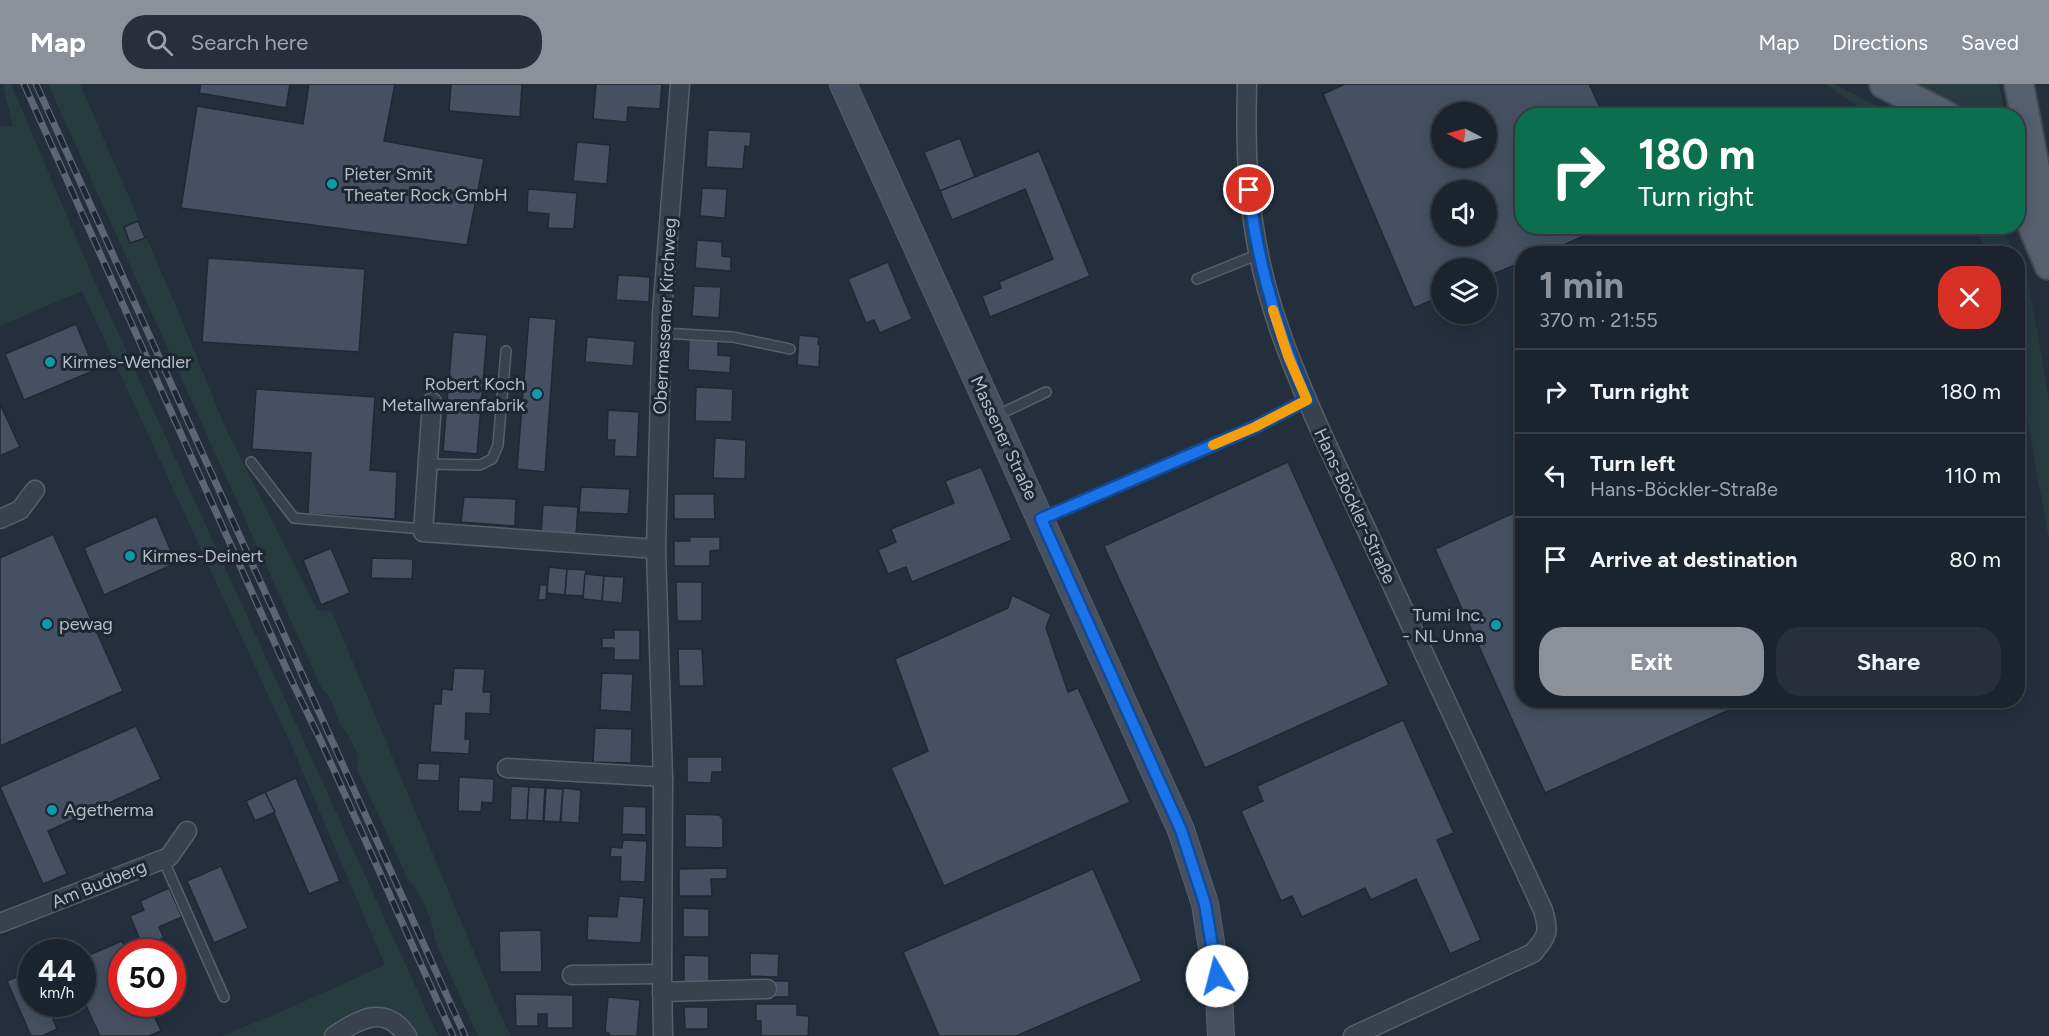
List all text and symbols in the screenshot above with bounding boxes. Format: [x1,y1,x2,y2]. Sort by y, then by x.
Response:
search box [122,15,542,69]
text: Map [30,25,86,59]
icon: search [143,26,176,59]
text: Search here [191,29,308,56]
text: Map [1758,30,1799,55]
text: Directions [1832,30,1928,55]
text: Saved [1961,30,2019,55]
north arrow [1431,102,1497,168]
map controls [1431,102,1497,324]
text: 180 m [1638,129,1755,180]
icon: right [1539,132,1617,210]
place label: Pieter Smit Theater Rock GmbH [344,163,508,206]
pin [1223,164,1274,215]
icon: arrive [1232,173,1265,206]
marker: Pieter Smit Theater Rock GmbH [325,177,339,191]
button: sound [1431,180,1497,246]
text: Turn right [1638,180,1754,213]
street label: Obermassener Kirchweg [649,217,681,415]
button: layers [1431,258,1497,324]
text: 1 min [1539,264,1624,307]
button: close [1938,266,2001,329]
text: 370 m · 21:55 [1539,308,1658,332]
place label: Kirmes-Wendler [62,351,191,373]
marker: Kirmes-Wendler [43,355,57,369]
street label: Massener Straße [966,372,1042,504]
place label: Robert Koch Metallwarenfabrik [382,373,525,416]
icon: right [1539,375,1572,408]
text: Turn right [1590,378,1689,405]
text: 180 m [1940,378,2001,405]
marker: Robert Koch Metallwarenfabrik [530,387,544,401]
street label: Hans-Böckler-Straße [1309,425,1401,587]
text: Turn left [1590,450,1676,477]
icon: left [1539,459,1572,492]
text: 110 m [1945,462,2001,489]
text: Hans-Böckler-Straße [1590,477,1778,501]
icon: arrive [1539,543,1572,576]
place label: Kirmes-Deinert [142,545,264,567]
text: Arrive at destination [1590,546,1798,573]
text: 80 m [1949,546,2001,573]
marker: Kirmes-Deinert [123,549,137,563]
place label: Tumi Inc. - NL Unna [1402,604,1484,647]
place label: pewag [59,613,113,635]
marker: pewag [40,617,54,631]
marker: Tumi Inc. - NL Unna [1489,618,1503,632]
button: Exit [1539,627,1764,696]
button: Share [1776,627,2001,696]
place label: Agetherma [64,799,154,821]
marker: Agetherma [45,803,59,817]
street label: Am Budberg [48,855,150,913]
speed limit sign: 50 [108,939,186,1017]
position arrow [1185,944,1249,1008]
text: 44 [38,952,76,989]
text: km/h [40,984,74,1002]

